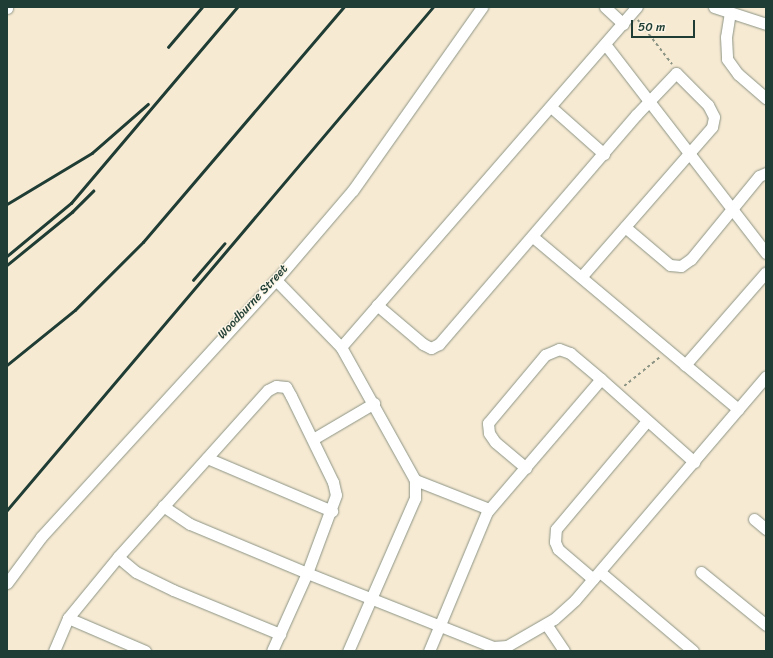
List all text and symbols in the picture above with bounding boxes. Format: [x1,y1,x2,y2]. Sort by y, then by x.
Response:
scale bar [633,12,697,38]
text: 50 m [638,16,665,38]
street label: Woodburne Street [215,262,291,342]

